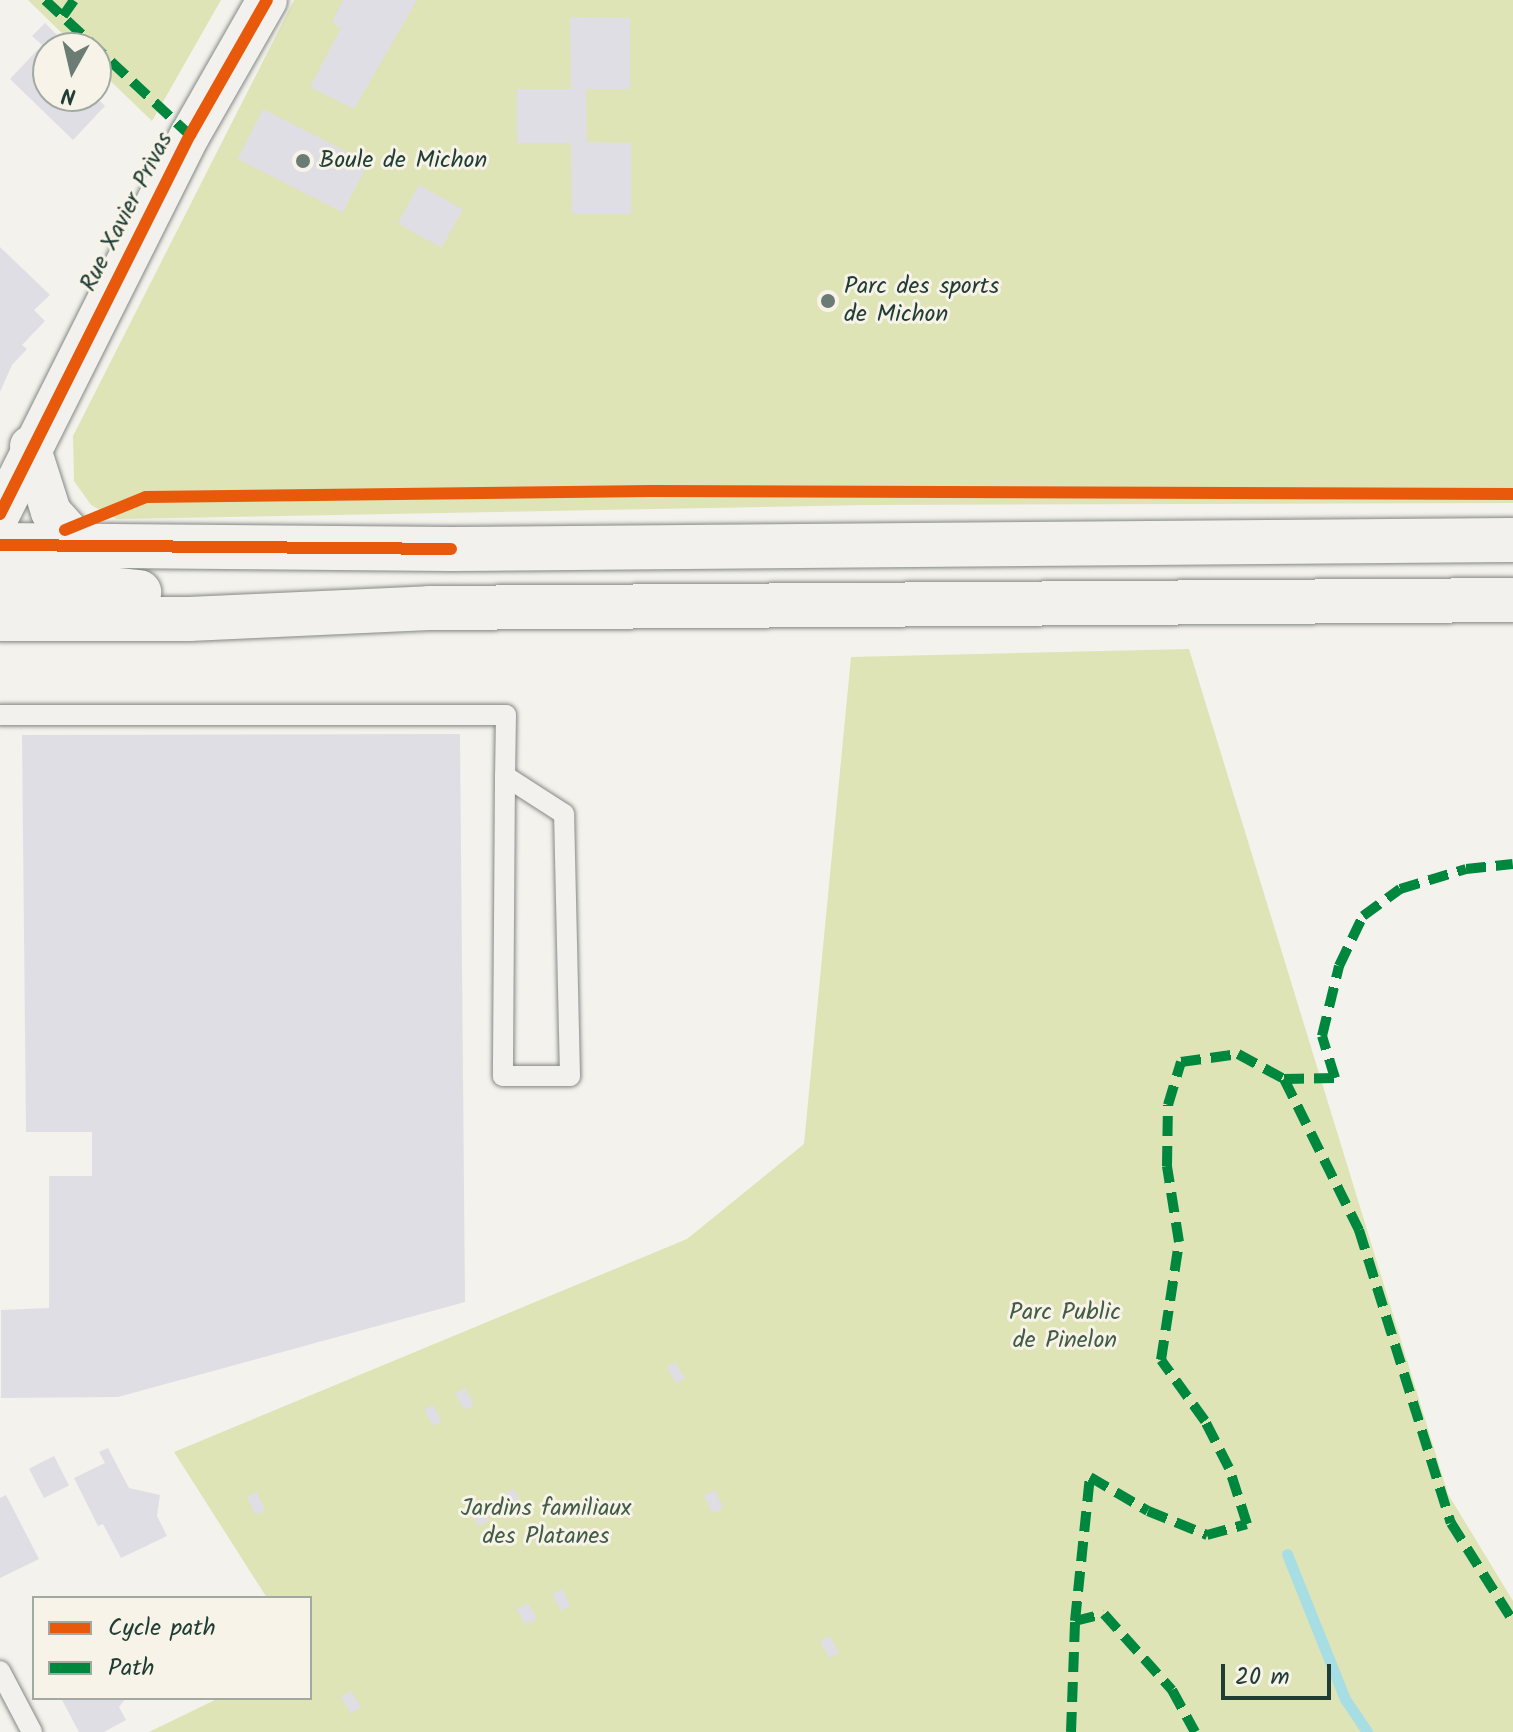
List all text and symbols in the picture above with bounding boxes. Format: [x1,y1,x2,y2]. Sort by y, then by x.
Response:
north arrow [32,32,112,112]
text: N [60,76,78,113]
street label: Rue Xavier Privas [75,128,179,296]
place label: Boule de Michon [319,147,487,175]
marker: Boule de Michon [294,152,312,170]
place label: Parc des sports de Michon [844,273,999,329]
marker: Parc des sports de Michon [819,292,837,310]
park label: Parc Public de Pinelon [1009,1299,1121,1355]
park label: Jardins familiaux des Platanes [461,1495,631,1551]
legend [32,1596,312,1700]
text: Cycle path [108,1609,216,1648]
scale bar [1225,1648,1335,1698]
text: Path [108,1649,154,1688]
text: 20 m [1235,1658,1290,1697]

